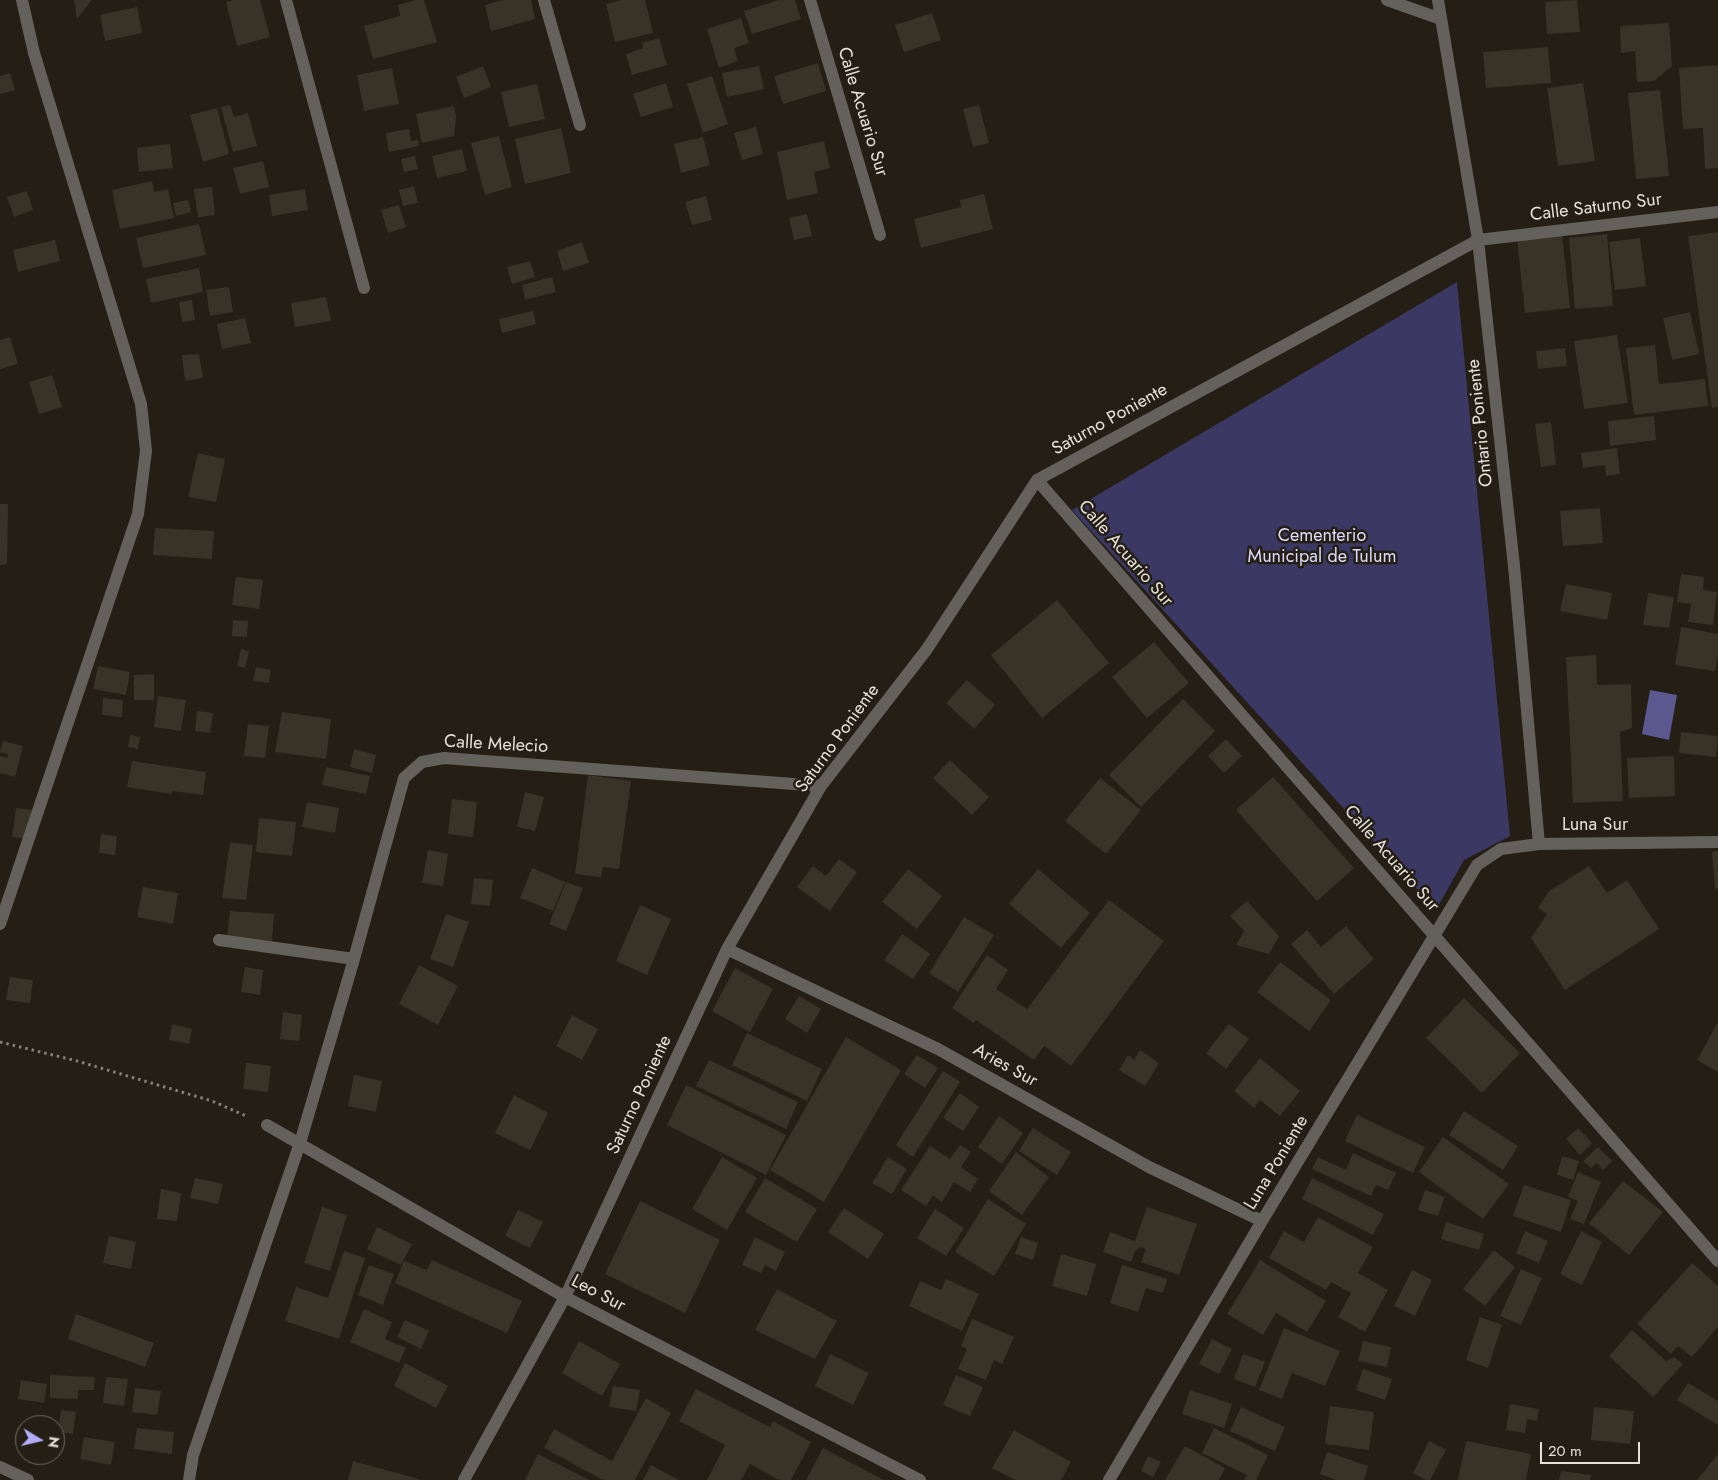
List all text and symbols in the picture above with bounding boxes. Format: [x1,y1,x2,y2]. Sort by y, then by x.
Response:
street label: Calle Acuario Sur [832,45,892,179]
street label: Calle Saturno Sur [1529,189,1663,227]
street label: Ontario Poniente [1464,358,1498,488]
street label: Saturno Poniente [1048,379,1172,461]
street label: Calle Acuario Sur [1073,496,1177,612]
park label: Cementerio Municipal de Tulum [1248,526,1396,568]
street label: Saturno Poniente [791,681,885,797]
street label: Calle Melecio [443,731,549,759]
street label: Calle Acuario Sur [1339,801,1443,917]
street label: Luna Sur [1562,815,1628,837]
street label: Saturno Poniente [603,1032,677,1158]
street label: Aries Sur [969,1040,1041,1092]
street label: Luna Poniente [1240,1112,1314,1214]
street label: Leo Sur [567,1271,629,1317]
north arrow [15,1415,65,1465]
scale bar [1543,1432,1643,1464]
text: N [43,1435,65,1449]
text: 20 m [1548,1440,1582,1462]

